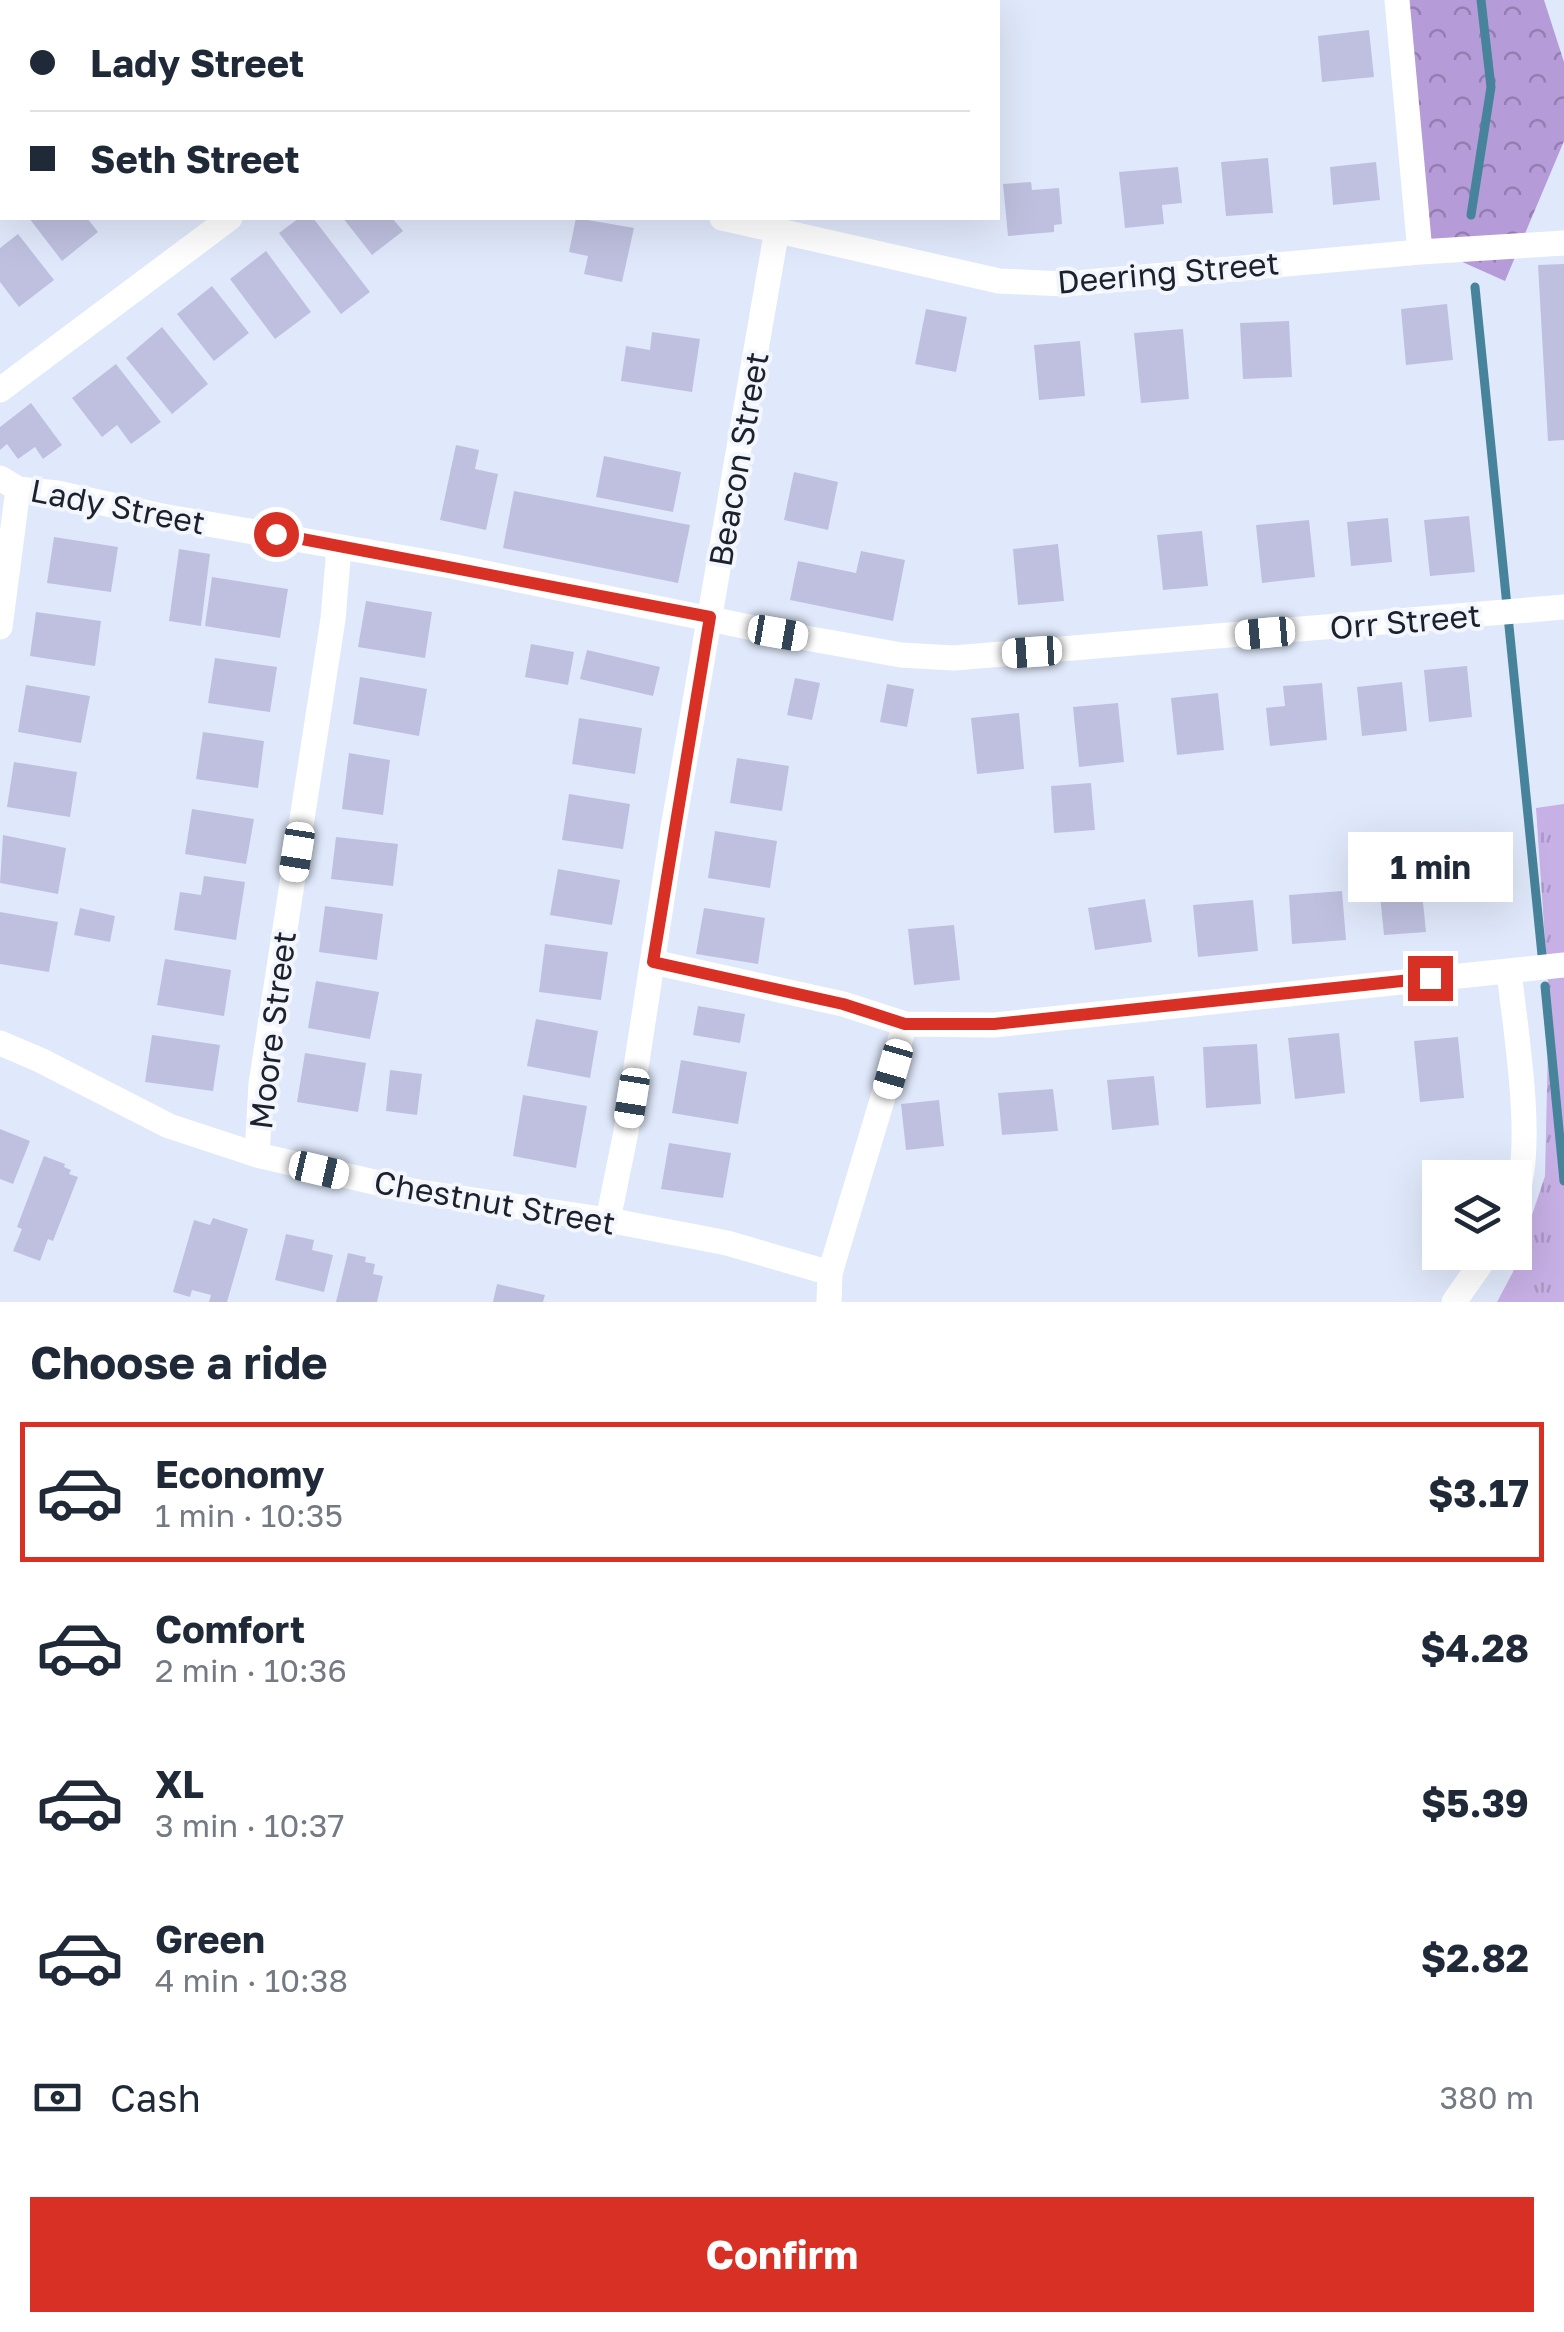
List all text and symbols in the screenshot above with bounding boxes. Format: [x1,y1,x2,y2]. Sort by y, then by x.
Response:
text: Lady Street [90,40,304,85]
text: Seth Street [90,136,300,181]
street label: Deering Street [1055,243,1281,301]
street label: Beacon Street [700,349,776,569]
street label: Lady Street [28,470,208,542]
route start [254,512,299,557]
street label: Orr Street [1328,595,1482,647]
car [746,613,810,653]
car [1234,615,1296,651]
car [1001,635,1063,669]
car [277,820,317,884]
callout: 1 min [1348,833,1512,903]
text: 1 min [1390,848,1471,886]
street label: Moore Street [241,929,303,1131]
route end [1408,956,1453,1001]
car [870,1036,916,1102]
car [612,1066,652,1130]
car [286,1149,352,1191]
map controls [1422,1160,1532,1270]
button: layers [1422,1160,1532,1270]
street label: Chestnut Street [371,1162,619,1242]
text: Choose a ride [30,1335,328,1389]
icon: car [35,1447,125,1537]
text: Economy [155,1451,324,1496]
text: $3.17 [1428,1470,1529,1515]
text: 1 min · 10:35 [155,1496,343,1534]
icon: car [35,1602,125,1692]
text: Comfort [155,1606,305,1651]
text: $4.28 [1420,1625,1529,1670]
text: 2 min · 10:36 [155,1651,347,1689]
icon: car [35,1757,125,1847]
text: XL [155,1761,204,1806]
text: $5.39 [1421,1780,1529,1825]
text: 3 min · 10:37 [155,1806,345,1844]
icon: car [35,1912,125,2002]
text: Green [155,1916,265,1961]
text: $2.82 [1421,1935,1529,1980]
text: 4 min · 10:38 [155,1961,348,1999]
icon: cash [30,2070,85,2125]
text: Cash [110,2075,201,2120]
text: 380 m [1440,2078,1534,2116]
button: Confirm [30,2197,1534,2312]

